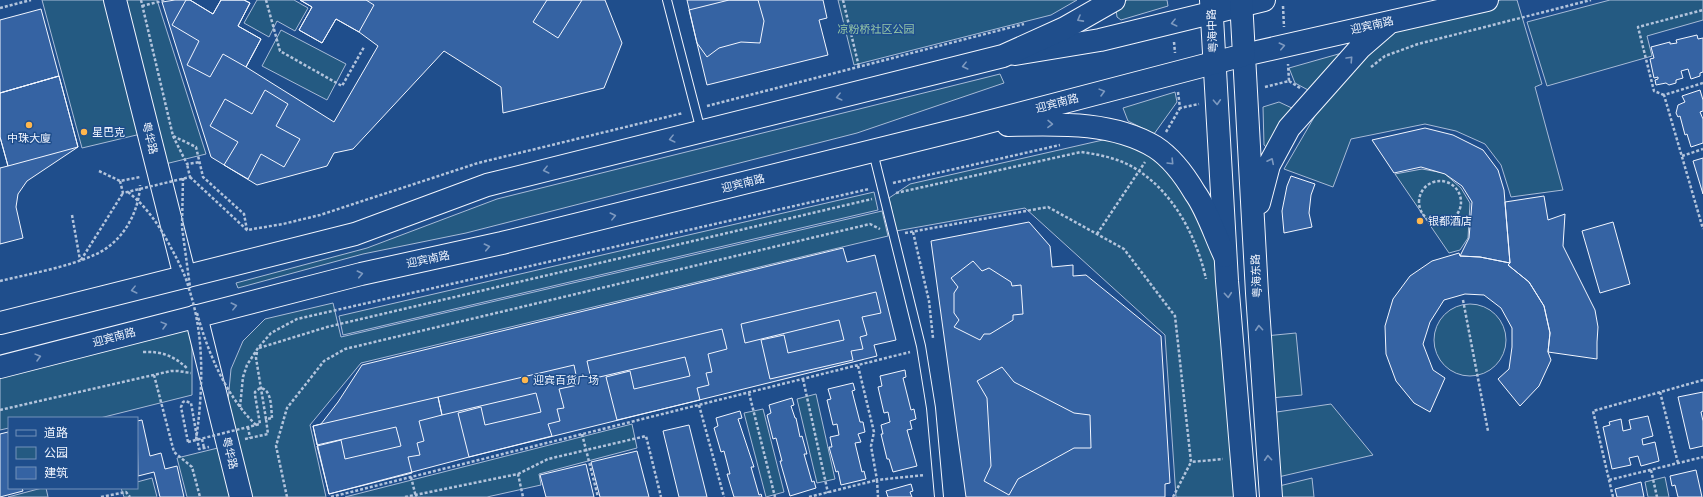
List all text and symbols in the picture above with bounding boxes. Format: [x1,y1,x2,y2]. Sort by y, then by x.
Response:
street label: 粤海中路 [1204,9,1220,53]
street label: 迎宾南路 [1349,13,1395,37]
one-way arrow [1077,15,1084,22]
one-way arrow [1170,18,1177,27]
park label: 凉粉桥社区公园 [838,22,915,36]
one-way arrow [1279,43,1285,51]
one-way arrow [1345,56,1352,63]
one-way arrow [962,61,968,69]
one-way arrow [1098,88,1105,97]
street label: 迎宾南路 [1034,91,1080,115]
one-way arrow [835,92,842,101]
one-way arrow [1212,99,1221,105]
marker: 中珠大廈 [24,120,34,130]
street label: 粤华路 [139,120,161,156]
one-way arrow [1047,120,1053,128]
place label: 星巴克 [92,125,125,139]
marker: 星巴克 [79,127,89,137]
place label: 中珠大廈 [7,131,51,145]
one-way arrow [669,134,675,142]
one-way arrow [1166,157,1174,165]
one-way arrow [1266,158,1274,165]
one-way arrow [542,165,549,174]
street label: 迎宾南路 [720,171,766,195]
one-way arrow [610,212,616,220]
place label: 银都酒店 [1428,214,1472,228]
marker: 银都酒店 [1415,216,1425,226]
one-way arrow [484,243,490,251]
street label: 迎宾南路 [405,248,451,270]
street label: 粤海东路 [1248,254,1264,298]
one-way arrow [357,271,363,279]
one-way arrow [131,285,138,294]
one-way arrow [1223,292,1232,298]
one-way arrow [231,303,237,311]
one-way arrow [160,321,167,329]
street label: 迎宾南路 [91,325,137,349]
one-way arrow [1255,325,1264,331]
one-way arrow [35,354,41,362]
place label: 迎宾百货广场 [533,373,599,387]
marker: 迎宾百货广场 [520,375,530,385]
legend [8,417,138,489]
text: 道路 [44,425,68,440]
street label: 粤华路 [219,435,241,471]
text: 公园 [44,445,68,460]
one-way arrow [1264,455,1273,461]
text: 建筑 [44,465,68,480]

